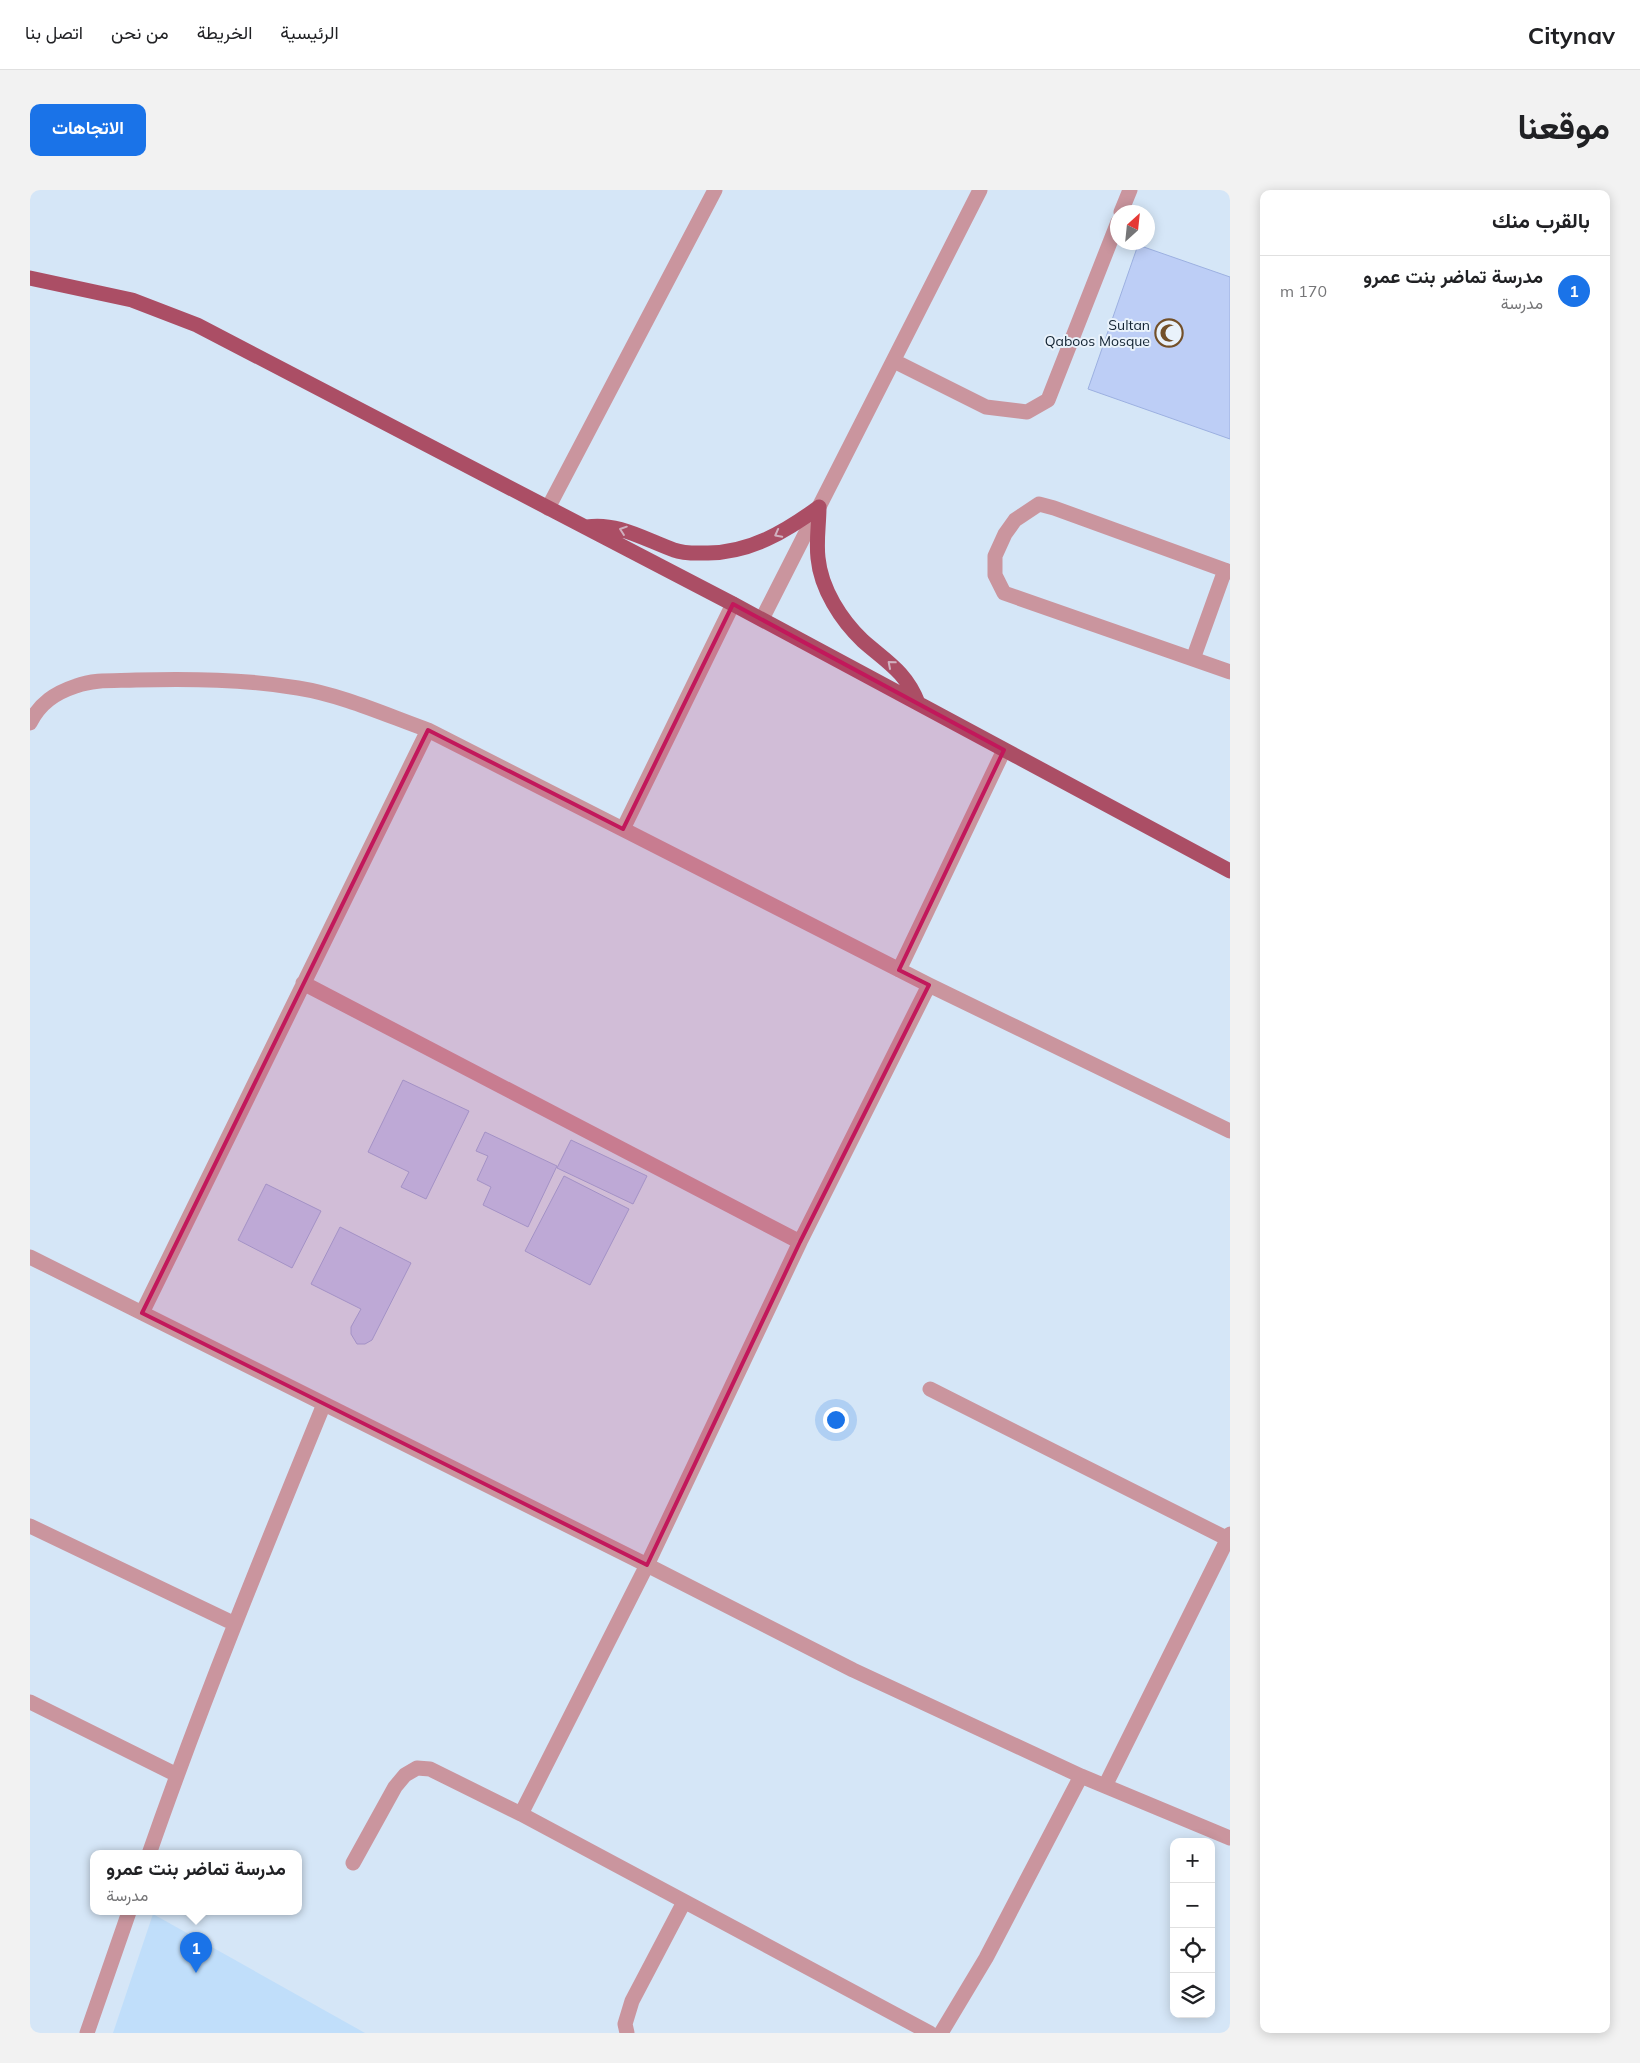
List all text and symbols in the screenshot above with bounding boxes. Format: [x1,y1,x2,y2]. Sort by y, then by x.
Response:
text: Citynav [1528,20,1615,50]
text: اتصل بنا [25,21,83,44]
text: من نحن [111,21,169,44]
text: الخريطة [197,21,252,44]
text: الرئيسية [280,21,339,44]
button: الاتجاهات [30,104,146,156]
text: موقعنا [1517,104,1610,148]
north arrow [1110,205,1155,250]
text: بالقرب منك [1492,207,1590,233]
text: مدرسة تماضر بنت عمرو [1363,264,1543,288]
text: 170 m [1280,281,1327,301]
text: 1 [1569,281,1579,301]
text: مدرسة [1501,293,1543,313]
place label: Sultan Qaboos Mosque [1045,316,1150,350]
mosque icon: Sultan Qaboos Mosque [1154,318,1184,348]
one-way arrow [619,526,628,536]
one-way arrow [775,528,784,538]
one-way arrow [888,660,897,669]
your location [823,1407,849,1433]
map controls [1170,1838,1215,2018]
button: + [1170,1838,1215,1883]
popup [90,1850,302,1915]
text: مدرسة تماضر بنت عمرو [106,1856,286,1880]
button: − [1170,1883,1215,1928]
text: مدرسة [106,1885,148,1905]
button: locate [1170,1928,1215,1973]
pin: 1 [180,1932,212,1973]
button: layers [1170,1973,1215,2018]

